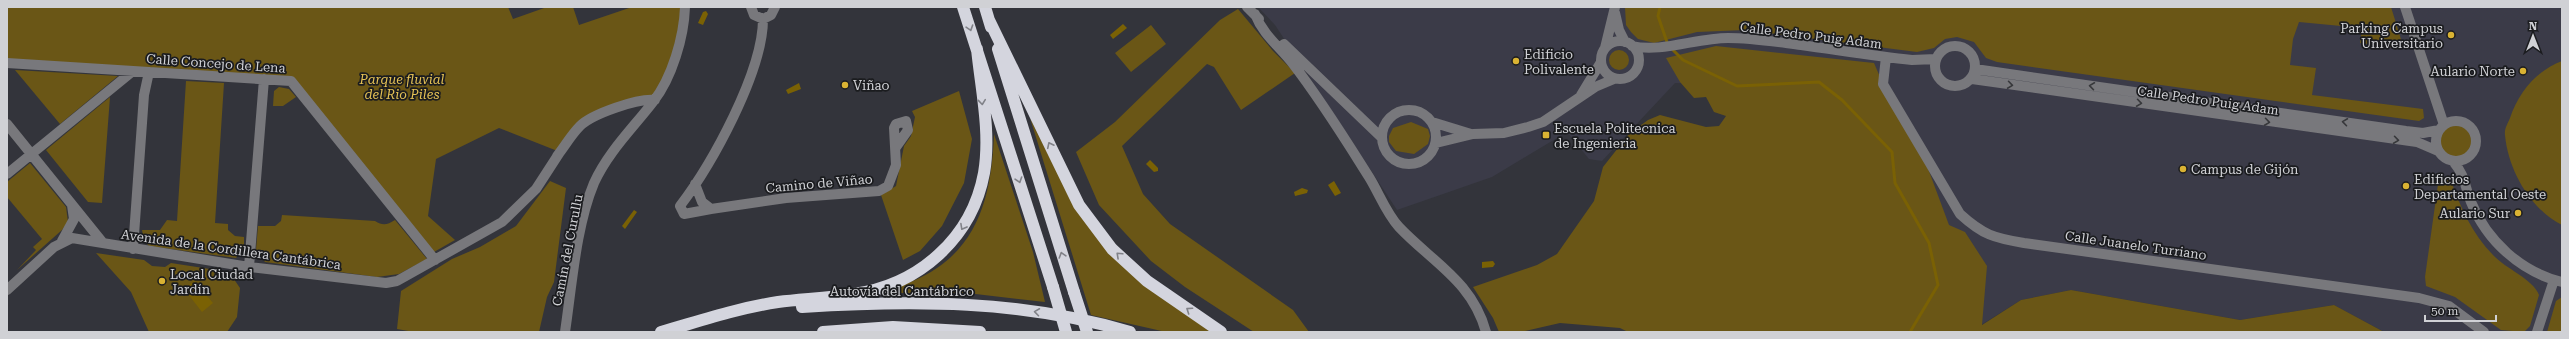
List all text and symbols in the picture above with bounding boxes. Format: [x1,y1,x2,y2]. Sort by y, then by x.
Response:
north arrow [2513,16,2553,56]
street label: Calle Pedro Puig Adam [1739,19,1883,52]
text: N [2529,20,2538,33]
place label: Parking Campus Universitario [2340,21,2443,51]
one-way arrow [965,24,974,31]
marker: Parking Campus Universitario [2446,30,2456,40]
place label: Edificio Polivalente [1524,47,1594,77]
street label: Calle Concejo de Lena [146,51,286,76]
marker: Edificio Polivalente [1511,56,1521,66]
place label: Aulario Norte [2430,64,2515,79]
marker: Aulario Norte [2518,66,2528,76]
park label: Parque fluvial del Rio Piles [359,72,445,102]
place label: Viñao [853,78,890,93]
marker: Viñao [840,80,850,90]
one-way arrow [2007,80,2013,89]
one-way arrow [2089,82,2095,91]
street label: Calle Pedro Puig Adam [2136,83,2280,118]
one-way arrow [2136,98,2142,107]
one-way arrow [978,99,987,105]
one-way arrow [2264,117,2270,126]
one-way arrow [2342,118,2349,127]
place label: Escuela Politecnica de Ingenieria [1554,121,1676,151]
marker: Escuela Politecnica de Ingenieria [1541,130,1551,140]
one-way arrow [2393,135,2399,144]
one-way arrow [1047,142,1055,150]
place label: Campus de Gijón [2191,162,2299,177]
marker: Campus de Gijón [2178,164,2188,174]
street label: Camino de Viñao [765,171,873,196]
place label: Edificios Departamental Oeste [2414,172,2546,202]
one-way arrow [1014,176,1023,183]
marker: Edificios Departamental Oeste [2401,181,2411,191]
street label: Camín del Curullu [549,193,586,307]
place label: Aulario Sur [2440,206,2511,221]
marker: Aulario Sur [2513,208,2523,218]
one-way arrow [960,223,967,230]
street label: Avenida de la Cordillera Cantábrica [120,227,342,272]
street label: Calle Juanelo Turriano [2064,228,2208,263]
one-way arrow [1058,251,1067,258]
one-way arrow [1116,252,1124,260]
place label: Local Ciudad Jardín [170,267,254,297]
marker: Local Ciudad Jardín [157,276,167,286]
street label: Autovía del Cantábrico [830,284,974,299]
scale bar [2425,297,2496,323]
text: 50 m [2431,304,2458,318]
one-way arrow [1186,307,1193,315]
one-way arrow [1034,308,1040,317]

